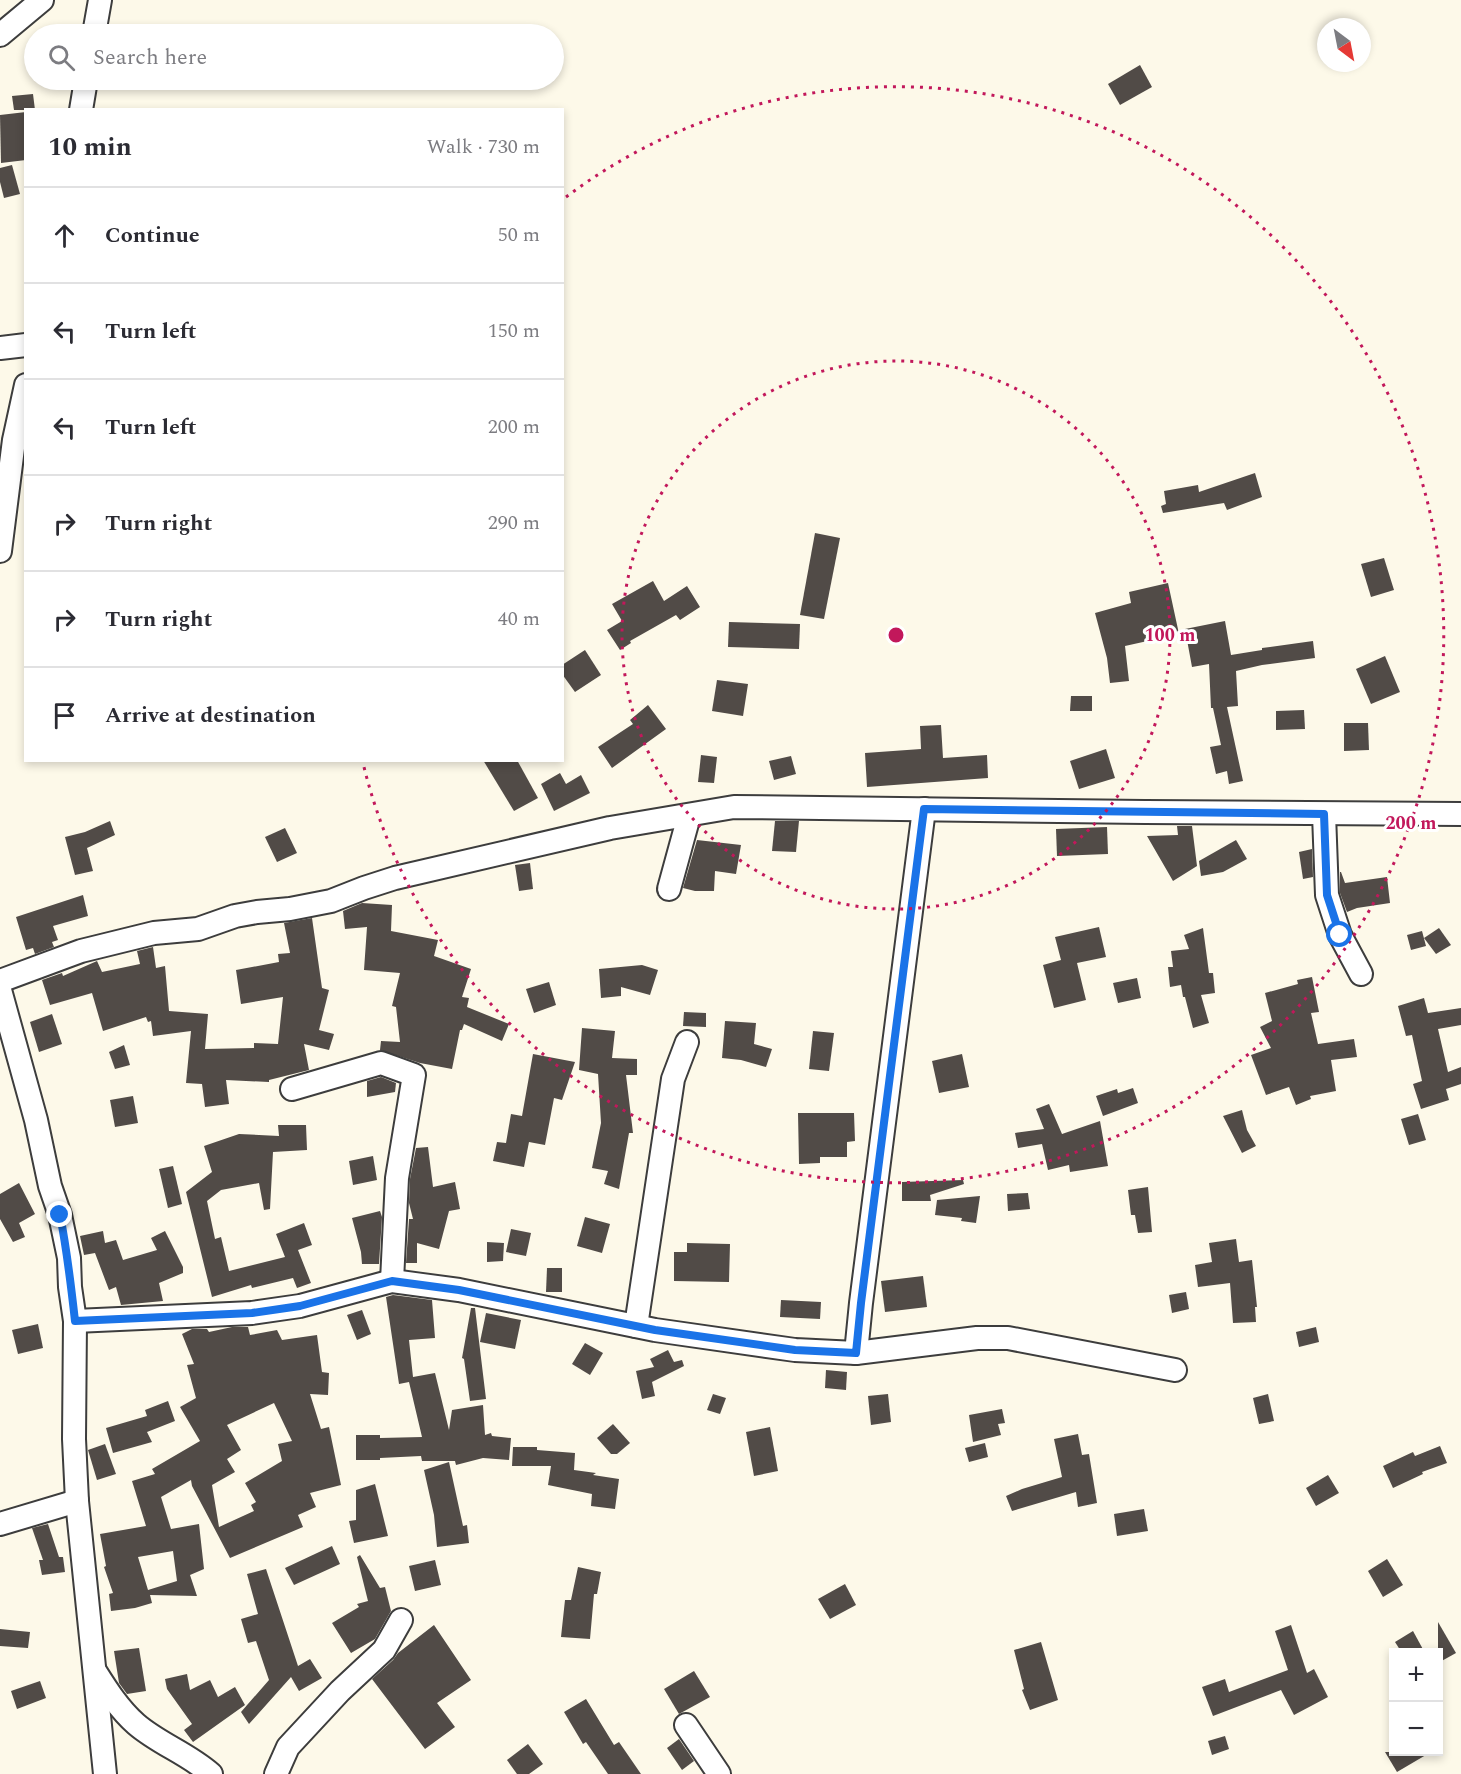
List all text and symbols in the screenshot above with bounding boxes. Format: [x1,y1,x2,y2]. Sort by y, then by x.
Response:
north arrow [1317,18,1371,72]
search box [24,24,564,90]
icon: search [45,41,78,74]
text: Search here [93,41,207,74]
text: 10 min [48,127,132,167]
text: Walk · 730 m [427,132,540,162]
icon: ahead [48,219,81,252]
text: Continue [105,219,200,252]
text: 50 m [498,220,540,250]
icon: left [48,315,81,348]
text: Turn left [105,315,197,348]
text: 150 m [488,316,540,346]
icon: left [48,411,81,444]
text: Turn left [105,411,197,444]
text: 200 m [488,412,540,442]
icon: right [48,507,81,540]
text: Turn right [105,507,212,540]
text: 290 m [488,508,540,538]
icon: right [48,603,81,636]
text: Turn right [105,603,212,636]
text: 40 m [498,604,540,634]
text: 100 m [1144,622,1196,649]
centre of rings [886,625,906,645]
icon: arrive [48,699,81,732]
text: Arrive at destination [105,699,316,732]
text: 200 m [1385,810,1437,837]
route start [1326,921,1352,947]
route end [46,1201,72,1227]
map controls [1389,1648,1443,1756]
button: + [1389,1648,1443,1702]
button: − [1389,1702,1443,1756]

